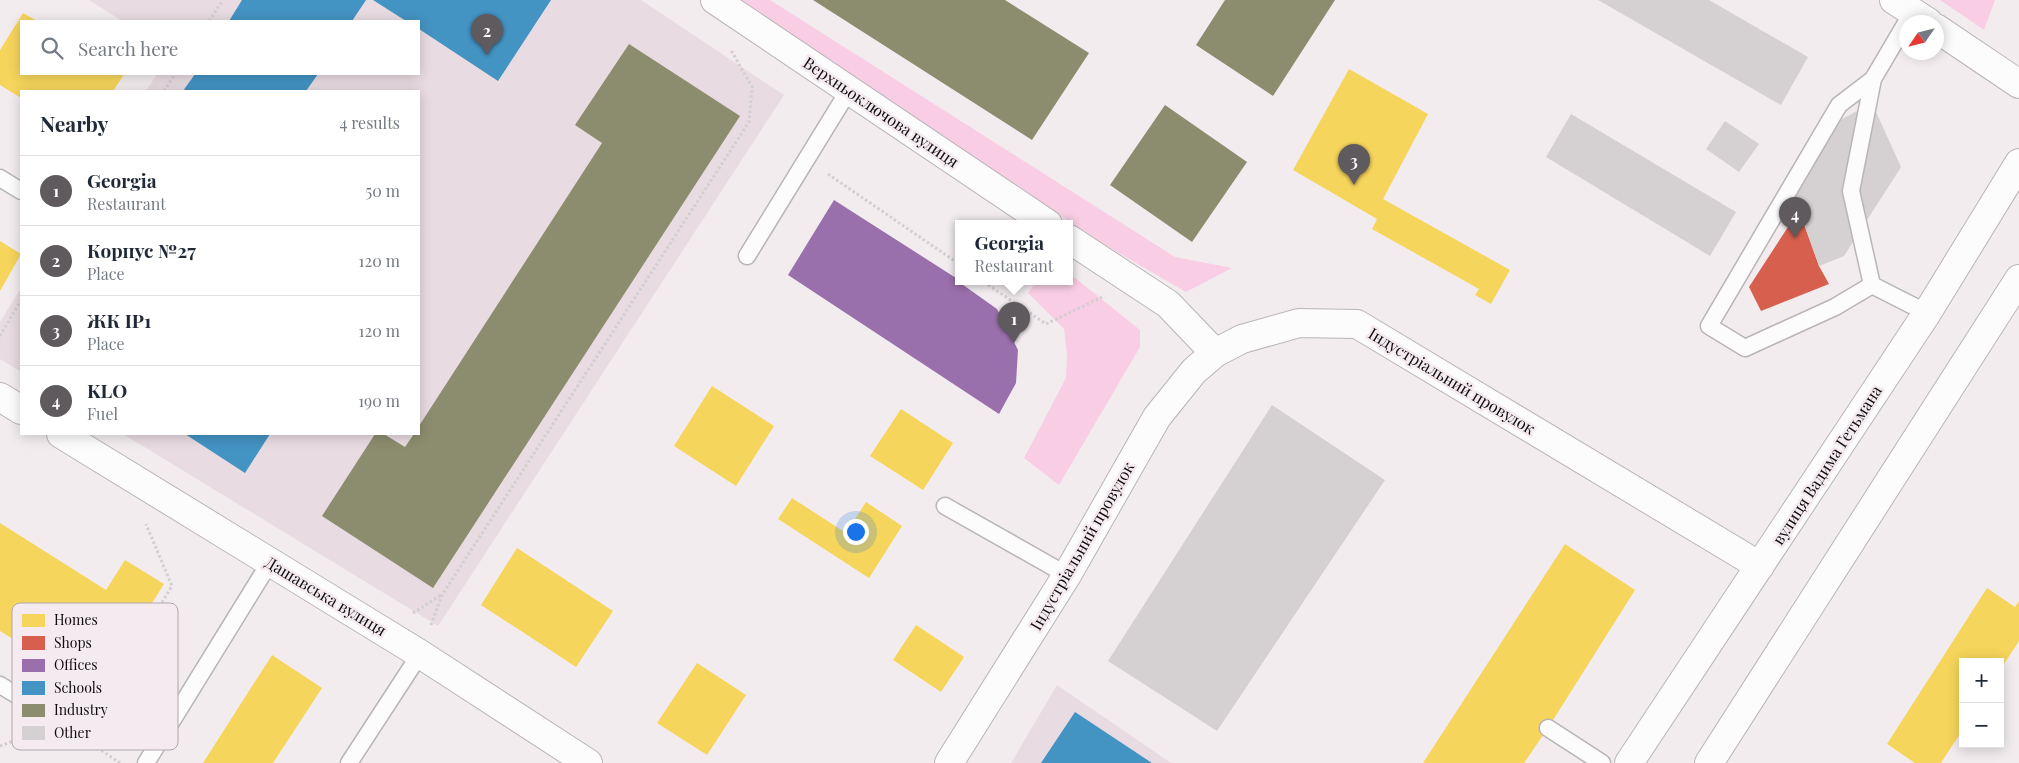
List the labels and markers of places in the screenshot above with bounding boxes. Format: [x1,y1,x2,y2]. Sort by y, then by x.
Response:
pin: 2 [471,14,503,55]
pin: 3 [1338,144,1370,185]
pin: 4 [1779,197,1811,238]
pin: 1 [998,302,1030,343]

